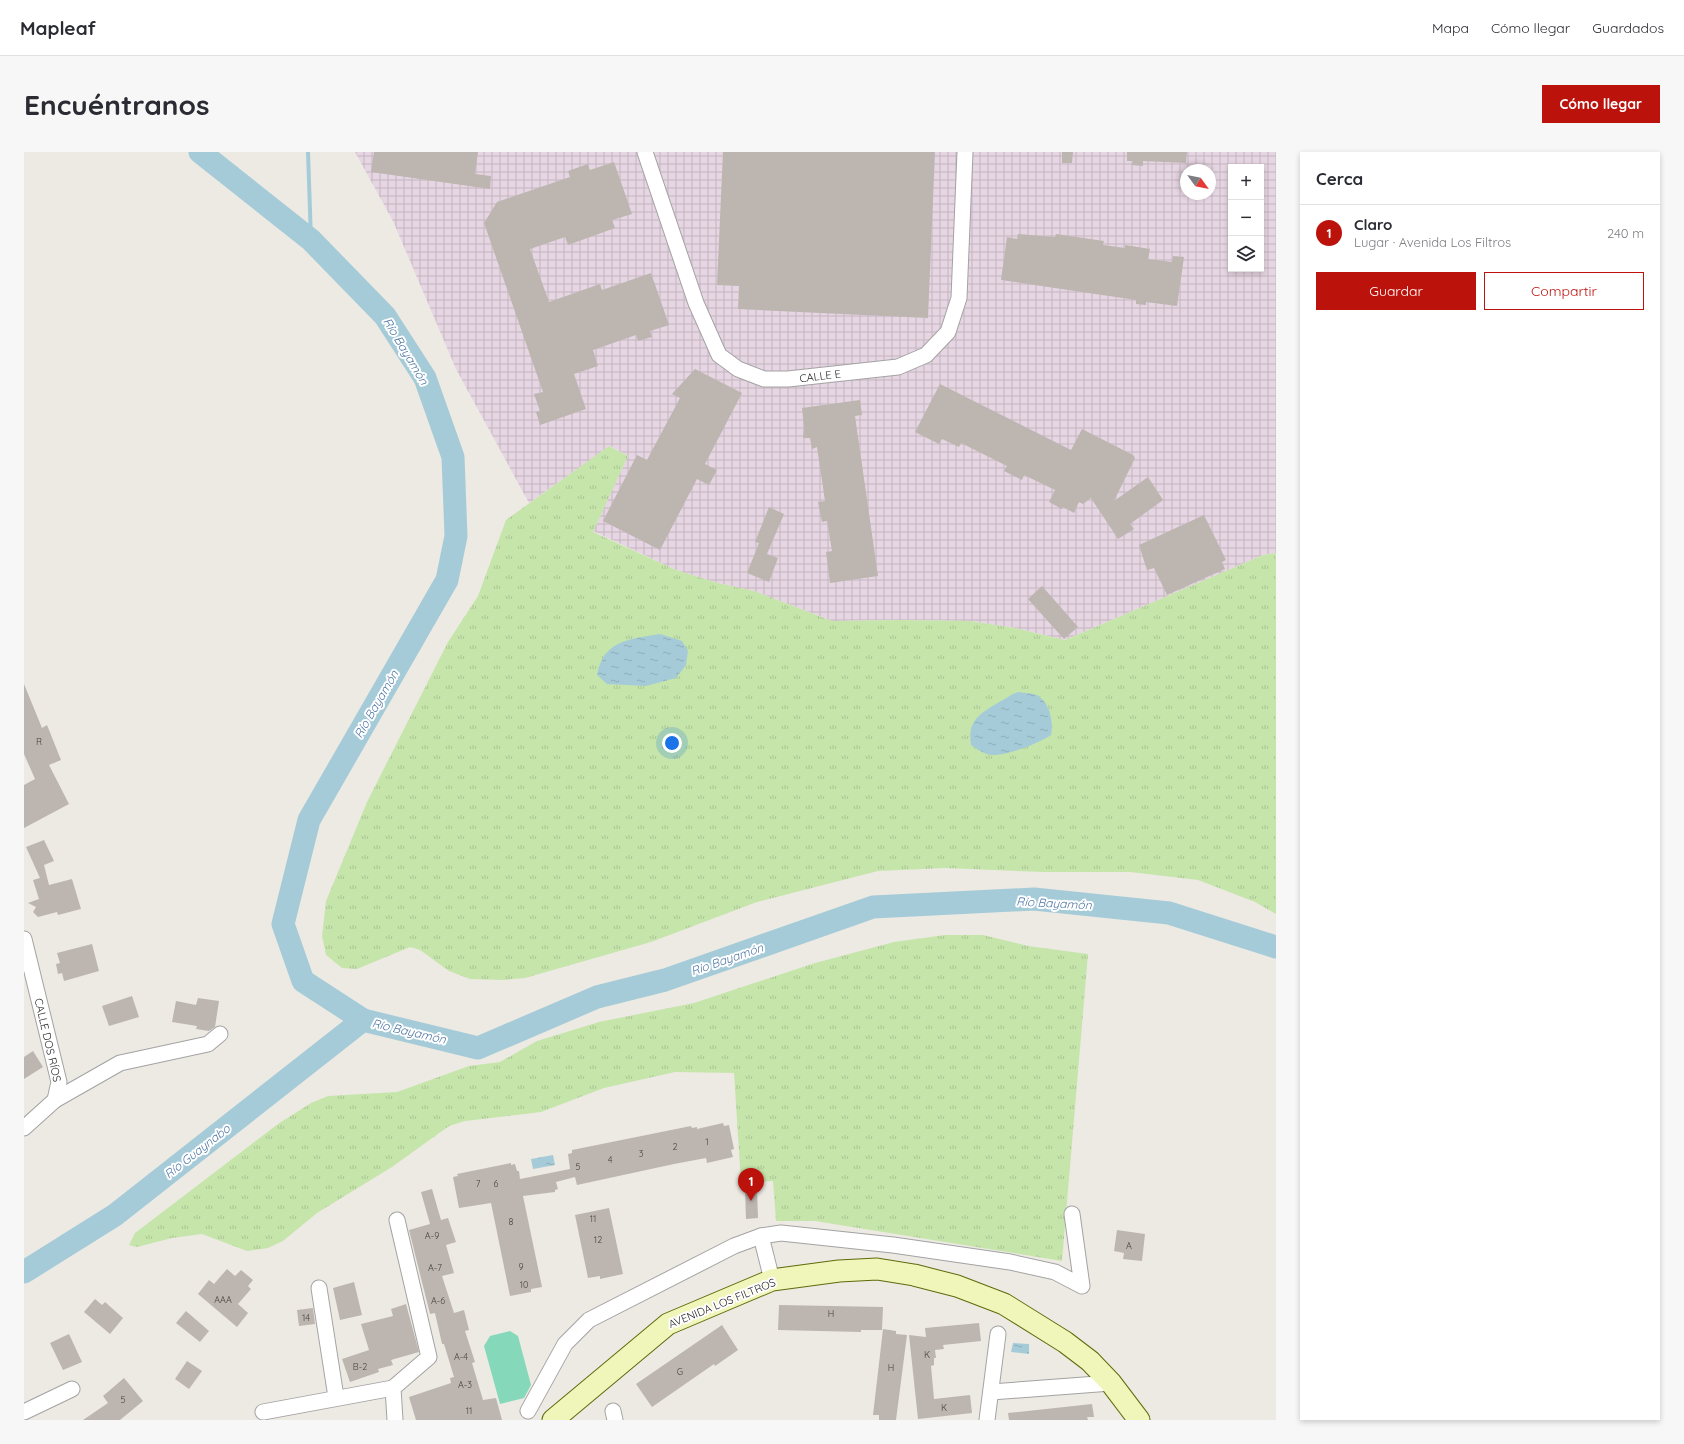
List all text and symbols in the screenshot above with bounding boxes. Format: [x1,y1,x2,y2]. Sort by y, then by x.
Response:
text: Mapleaf [20,16,96,40]
text: Mapa [1432,19,1469,37]
text: Cómo llegar [1491,19,1570,37]
text: Guardados [1592,19,1664,37]
button: Cómo llegar [1542,85,1660,123]
text: Encuéntranos [24,87,209,122]
north arrow [1180,164,1216,200]
map controls [1228,164,1264,272]
button: + [1228,164,1264,200]
text: Cerca [1316,168,1363,189]
button: − [1228,200,1264,236]
text: Claro [1354,215,1392,234]
text: 1 [1326,225,1332,241]
text: 240 m [1607,225,1644,241]
text: Lugar · Avenida Los Filtros [1354,234,1511,250]
button: layers [1228,236,1264,272]
button: Guardar [1316,272,1476,310]
button: Compartir [1484,272,1644,310]
water label: Río Bayamón [380,315,432,388]
street label: CALLE E [799,367,841,385]
water label: Río Bayamón [351,667,402,740]
your location [662,733,682,753]
house number: R [36,736,42,747]
water label: Río Bayamón [1016,894,1093,913]
water label: Río Bayamón [689,939,766,978]
street label: CALLE DOS RÍOS [32,997,64,1083]
water label: Río Bayamón [371,1015,448,1047]
water label: Río Guaynabo [161,1120,233,1181]
house number: 1 [705,1136,709,1147]
house number: 2 [673,1141,678,1152]
house number: 3 [639,1148,644,1159]
house number: 4 [608,1154,613,1165]
house number: 5 [576,1161,581,1172]
pin: 1 [738,1168,764,1201]
house number: 7 [476,1178,481,1189]
house number: 6 [494,1178,499,1189]
house number: 11 [590,1213,596,1224]
house number: 8 [509,1216,514,1227]
house number: A-9 [425,1230,439,1241]
house number: 12 [594,1234,602,1245]
house number: A [1126,1240,1132,1251]
house number: 9 [518,1261,524,1272]
house number: A-7 [428,1262,442,1273]
street label: AVENIDA LOS FILTROS [666,1275,778,1331]
house number: 10 [520,1279,528,1290]
house number: AAA [214,1294,232,1305]
house number: A-6 [431,1295,445,1306]
house number: H [828,1308,834,1319]
house number: 14 [302,1312,310,1323]
house number: K [924,1349,930,1360]
house number: A-4 [454,1351,468,1362]
house number: B-2 [353,1361,367,1372]
house number: H [888,1362,894,1373]
house number: G [677,1366,683,1377]
house number: A-3 [458,1379,472,1390]
house number: 5 [121,1394,126,1405]
house number: K [941,1402,947,1413]
house number: 11 [466,1405,472,1416]

